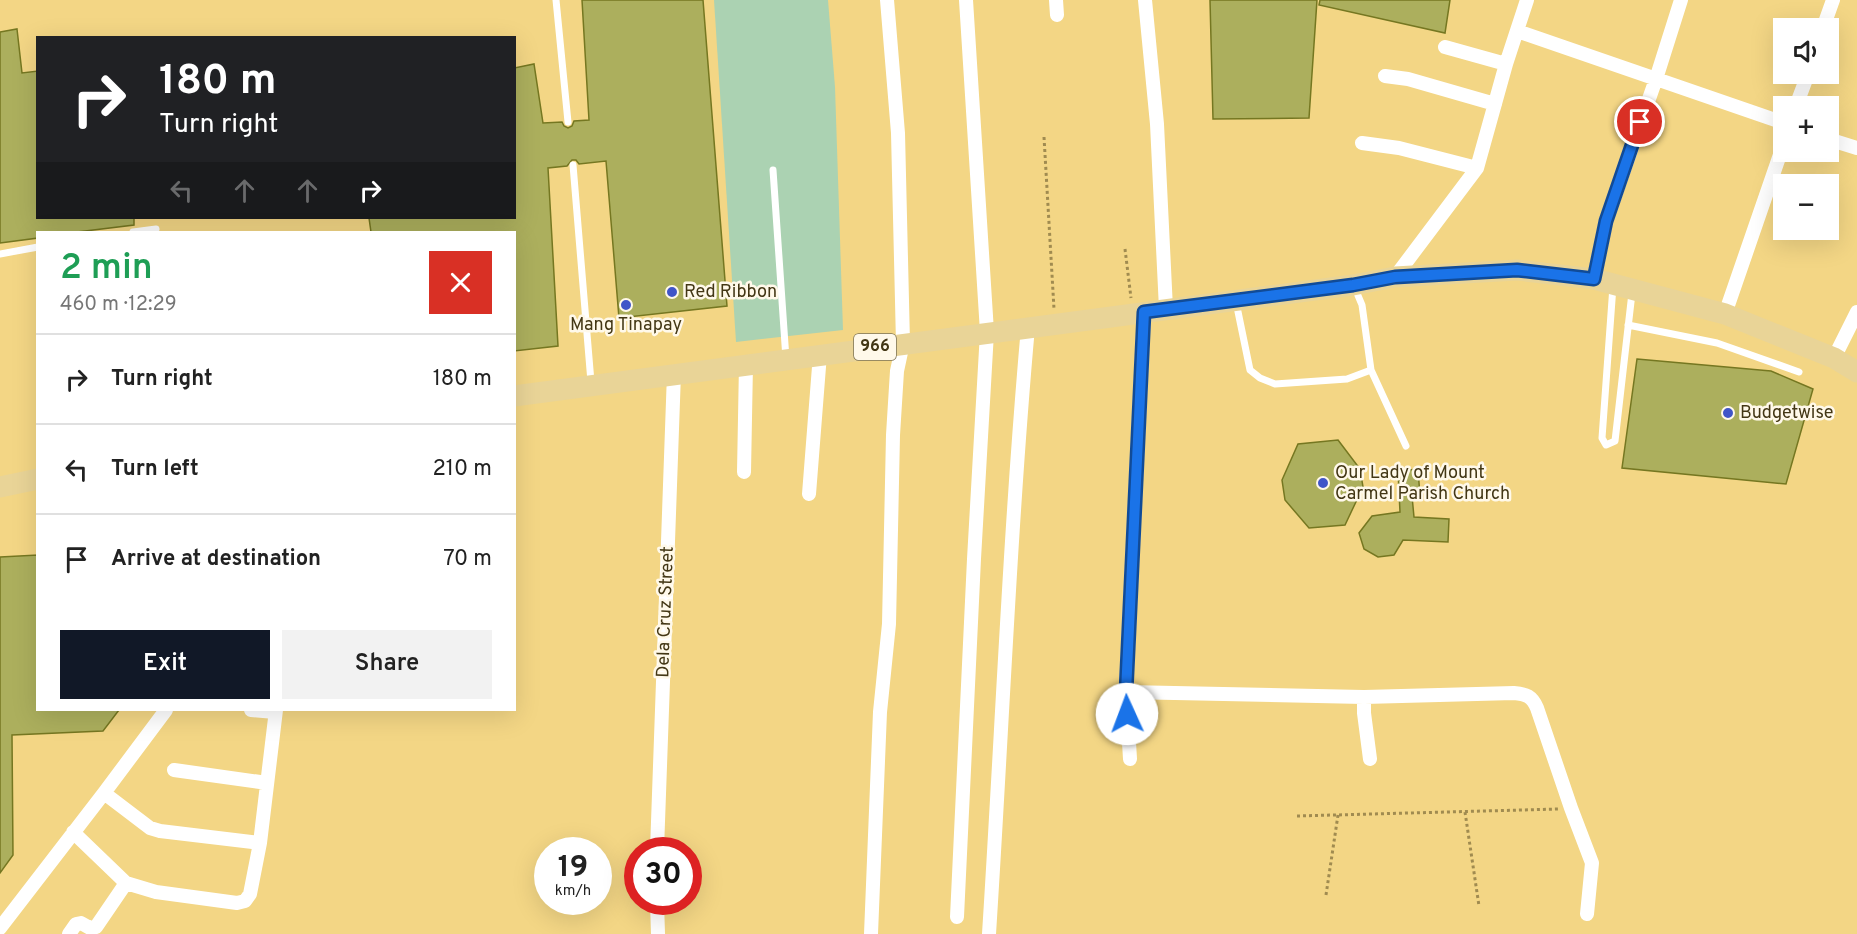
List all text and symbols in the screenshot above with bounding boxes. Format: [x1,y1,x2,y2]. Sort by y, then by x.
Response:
map controls [1773,18,1839,240]
button: sound [1773,18,1839,84]
text: 180 m [159,56,276,109]
icon: right [60,60,138,138]
pin [1614,96,1665,147]
button: + [1773,96,1839,162]
icon: arrive [1623,105,1656,138]
text: Turn right [159,108,278,142]
icon: left [165,174,198,207]
icon: ahead [228,174,261,207]
icon: ahead [291,174,324,207]
icon: right [354,174,387,207]
button: − [1773,174,1839,240]
text: 2 min [60,246,153,292]
button: close [429,251,492,314]
place label: Red Ribbon [684,281,777,304]
marker: Red Ribbon [665,285,679,299]
text: 460 m · 12:29 [60,292,177,318]
marker: Mang Tinapay [619,298,633,312]
place label: Mang Tinapay [570,314,682,337]
road number: 966 [854,334,896,360]
icon: right [60,363,93,396]
text: Turn right [111,366,213,393]
text: 180 m [433,366,492,393]
place label: Budgetwise [1740,402,1833,425]
marker: Budgetwise [1721,406,1735,420]
icon: left [60,453,93,486]
text: Turn left [111,456,199,483]
text: 210 m [432,456,492,483]
place label: Our Lady of Mount Carmel Parish Church [1335,462,1510,506]
marker: Our Lady of Mount Carmel Parish Church [1316,476,1330,490]
icon: arrive [60,543,93,576]
text: Arrive at destination [111,546,321,573]
text: 70 m [443,546,492,573]
street label: Dela Cruz Street [652,546,680,678]
button: Exit [60,630,270,699]
button: Share [282,630,492,699]
position arrow [1095,682,1159,746]
speed limit sign: 30 [624,837,702,915]
text: 19 [558,850,588,887]
text: km/h [555,882,591,901]

